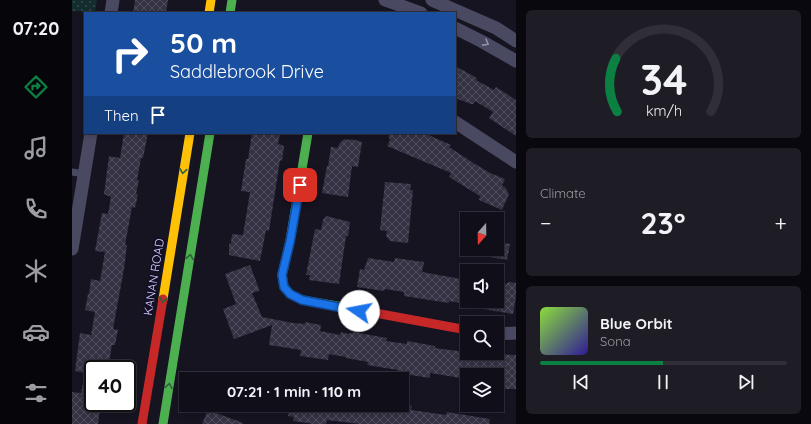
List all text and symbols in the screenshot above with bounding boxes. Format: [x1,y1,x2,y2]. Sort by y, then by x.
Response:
text: 07:20 [13,17,59,40]
text: 50 m [170,25,237,60]
icon: right [104,28,156,80]
one-way arrow [482,39,489,46]
text: 34 [640,53,687,105]
text: Saddlebrook Drive [170,60,324,83]
icon: directions [22,73,50,101]
text: km/h [645,102,682,120]
icon: arrive [147,104,169,126]
text: Then [104,106,139,125]
icon: music [22,134,50,162]
one-way arrow [180,168,188,175]
pin [283,168,317,202]
icon: arrive [289,174,311,196]
text: Climate [540,185,586,201]
icon: phone [22,195,50,223]
text: 23° [641,204,686,242]
text: − [540,209,551,237]
text: + [775,209,787,237]
north arrow [460,212,504,256]
map controls [460,212,504,412]
street label: KANAN ROAD [140,237,167,317]
one-way arrow [185,254,194,260]
icon: climate [22,257,50,285]
button: sound [460,264,504,308]
position arrow [338,290,380,332]
one-way arrow [159,297,167,303]
text: Blue Orbit [600,314,673,333]
button: search [460,316,504,360]
icon: car [22,318,50,346]
text: Sona [600,333,631,349]
speed limit sign: 40 [84,360,136,412]
button: layers [460,368,504,412]
icon: previous [570,371,592,393]
icon: pause [652,371,674,393]
icon: next [735,371,757,393]
icon: filters [22,379,50,407]
one-way arrow [164,382,173,389]
text: 07:21 · 1 min · 110 m [227,382,361,401]

